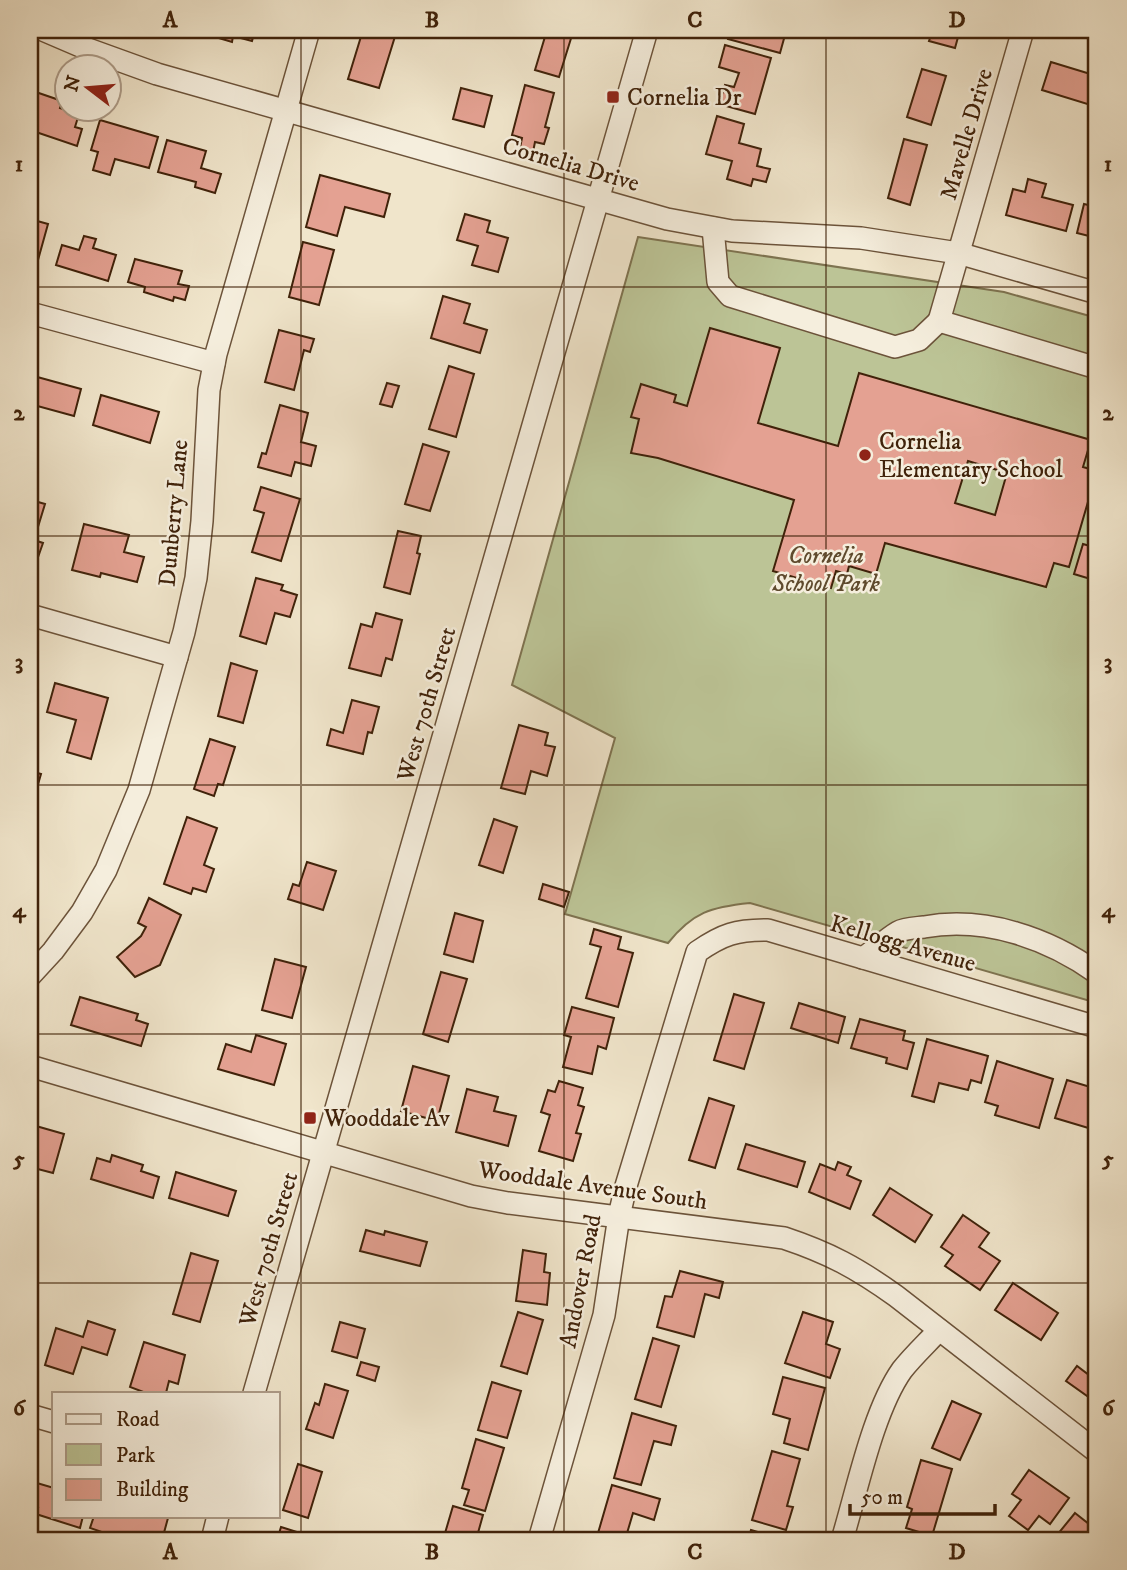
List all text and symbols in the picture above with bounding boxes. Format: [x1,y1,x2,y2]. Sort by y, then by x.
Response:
text: A [162,6,179,35]
text: B [425,6,439,35]
text: C [687,6,703,35]
text: D [948,6,966,35]
north arrow [52,52,122,122]
street label: Mavelle Drive [934,65,1000,203]
text: N [60,73,86,94]
place label: Cornelia Dr [627,83,741,113]
marker: Cornelia Dr [605,89,621,105]
street label: Cornelia Drive [499,131,643,199]
text: 1 [15,150,23,179]
text: 1 [1104,150,1112,179]
text: 2 [13,399,25,428]
text: 2 [1102,399,1114,428]
place label: Cornelia Elementary School [879,427,1063,485]
street label: Dunberry Lane [153,438,195,588]
marker: Cornelia Elementary School [857,447,873,463]
park label: Cornelia School Park [771,541,880,599]
street label: West 70th Street [390,623,463,786]
text: 3 [15,648,23,677]
text: 3 [1104,648,1112,677]
text: 4 [12,896,27,925]
text: 4 [1101,896,1116,925]
street label: Kellogg Avenue [826,909,979,979]
place label: Wooddale Av [323,1104,450,1134]
marker: Wooddale Av [302,1110,318,1126]
text: 5 [12,1145,25,1174]
text: 5 [1101,1145,1114,1174]
street label: Wooddale Avenue South [475,1155,710,1217]
street label: West 70th Street [232,1168,305,1331]
street label: Andover Road [553,1212,609,1351]
legend [52,1392,280,1518]
text: 6 [13,1394,27,1423]
text: 6 [1102,1394,1116,1423]
text: Road [116,1407,160,1433]
text: Park [116,1443,156,1469]
scale bar [850,1472,996,1516]
text: Building [116,1477,189,1503]
text: 50 m [861,1485,903,1511]
text: A [162,1538,179,1567]
text: B [425,1538,439,1567]
text: C [687,1538,703,1567]
text: D [948,1538,966,1567]

